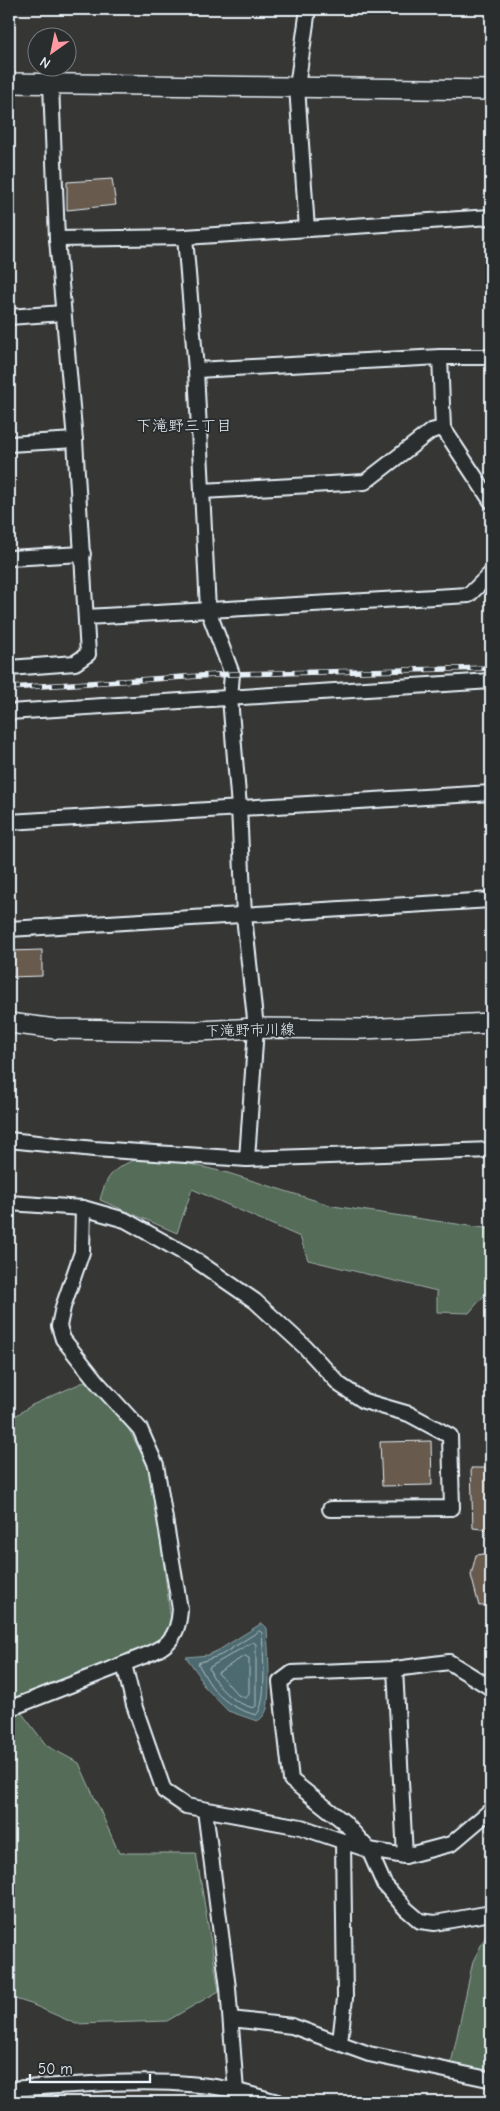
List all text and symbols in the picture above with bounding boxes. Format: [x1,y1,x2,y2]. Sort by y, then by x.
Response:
north arrow [28,28,78,78]
text: N [37,53,54,72]
district label: 下滝野三丁目 [136,417,232,435]
street label: 下滝野市川線 [205,1020,295,1040]
scale bar [30,2051,150,2083]
text: 50 m [38,2060,73,2078]

